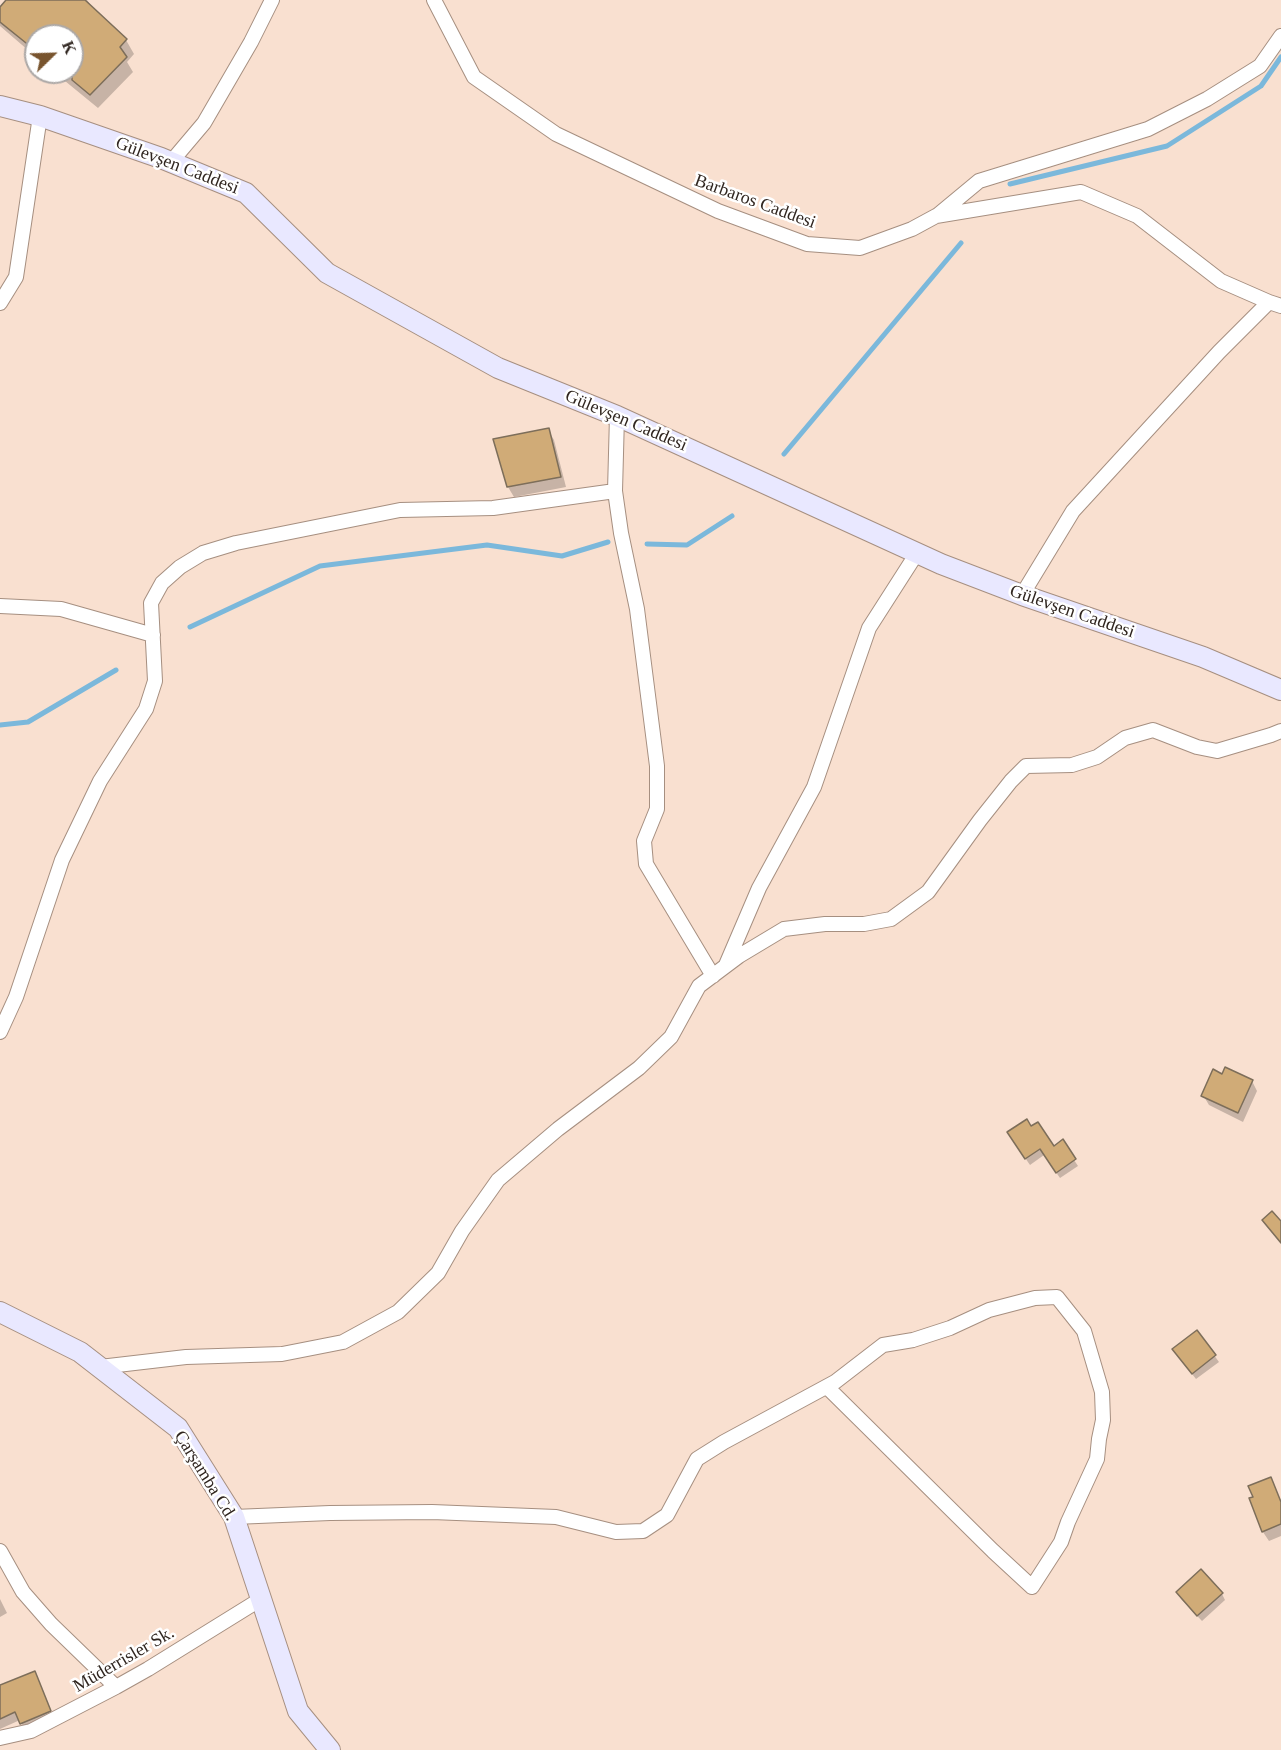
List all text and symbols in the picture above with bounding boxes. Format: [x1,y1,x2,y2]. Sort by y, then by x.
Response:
north arrow [24,24,84,84]
text: K [59,38,79,57]
street label: Gülevşen Caddesi [112,133,242,199]
street label: Barbaros Caddesi [691,170,819,234]
street label: Gülevşen Caddesi [562,386,690,456]
street label: Gülevşen Caddesi [1007,581,1137,643]
street label: Çarşamba Cd. [169,1427,241,1525]
street label: Müderrisler Sk. [70,1622,178,1698]

